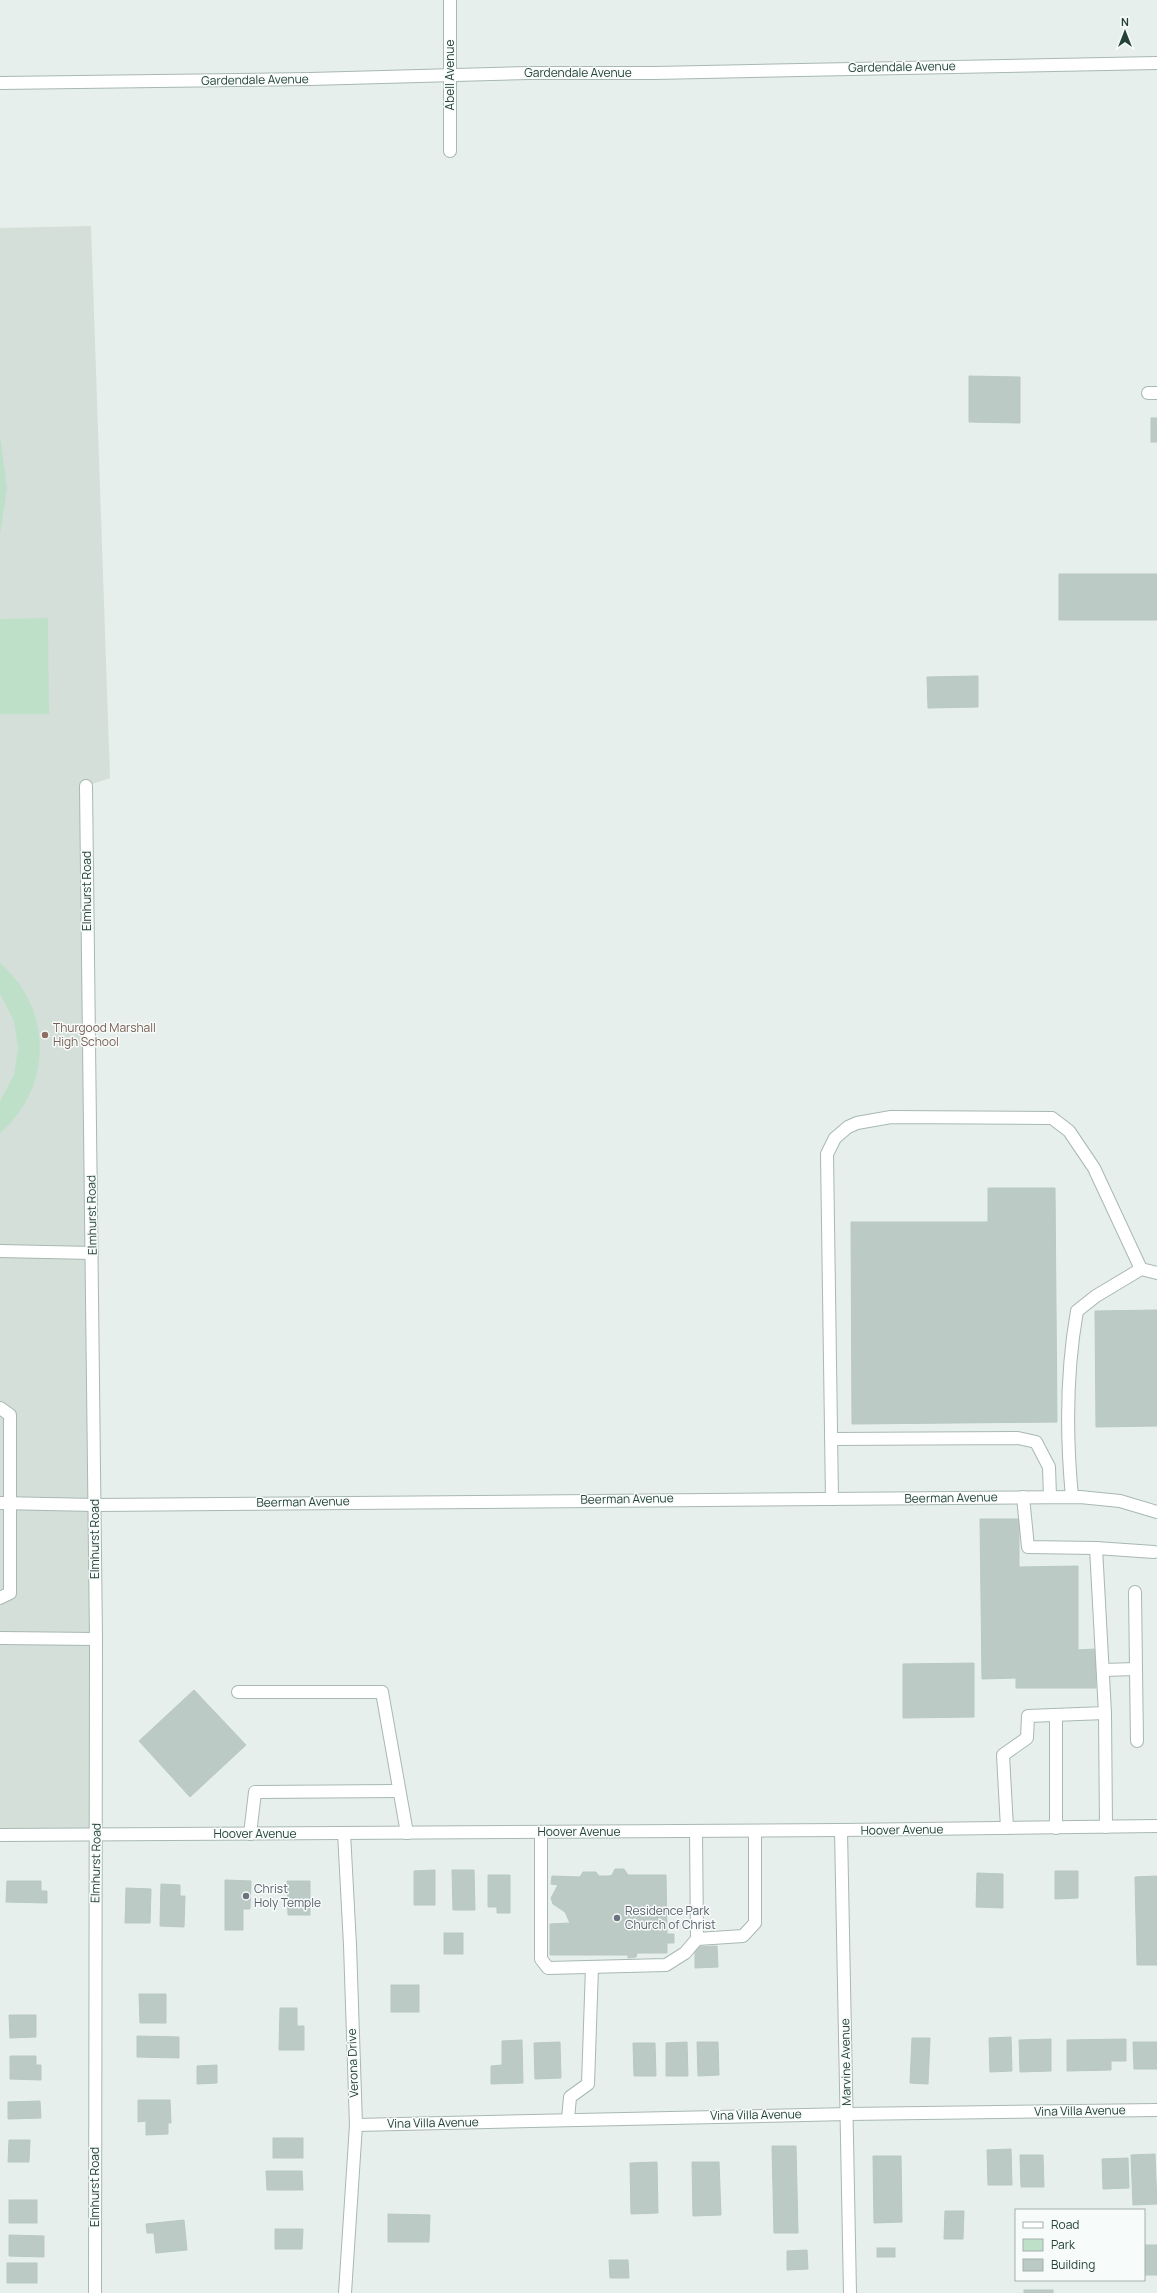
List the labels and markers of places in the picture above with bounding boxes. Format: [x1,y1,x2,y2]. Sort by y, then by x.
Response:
place label: Thurgood Marshall High School [53,1019,156,1050]
marker: Thurgood Marshall High School [40,1030,50,1040]
place label: Christ Holy Temple [254,1880,321,1911]
marker: Christ Holy Temple [241,1891,251,1901]
place label: Residence Park Church of Christ [625,1902,716,1933]
marker: Residence Park Church of Christ [612,1913,622,1923]

